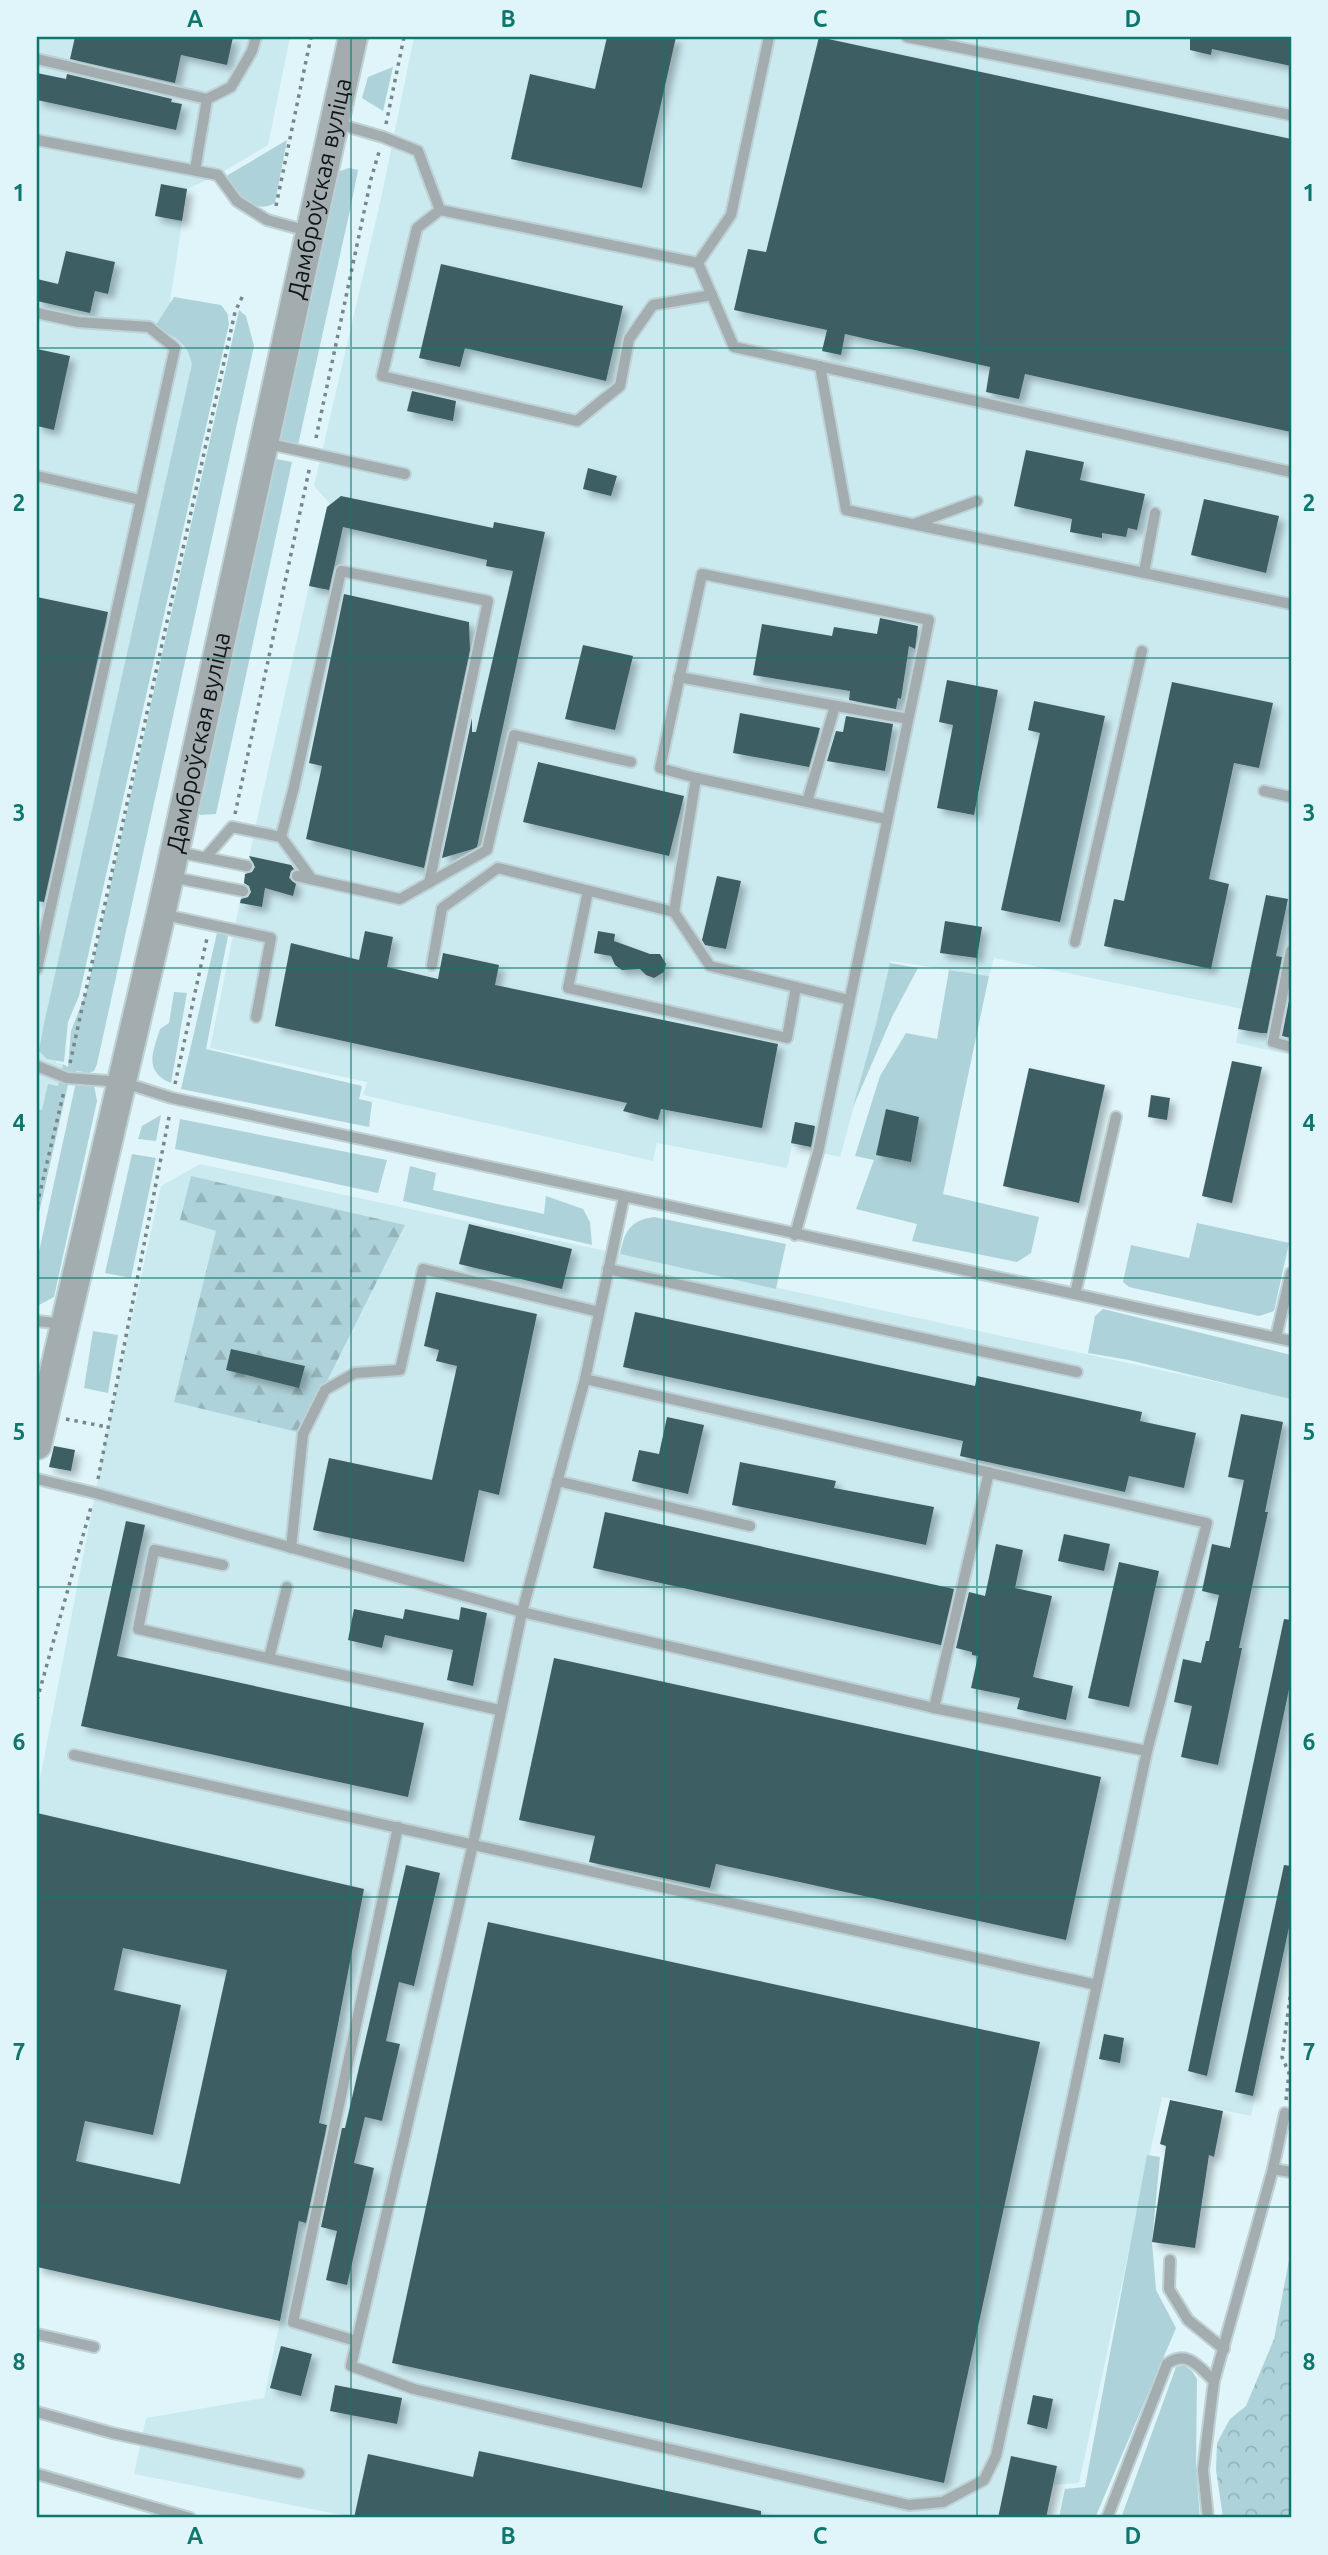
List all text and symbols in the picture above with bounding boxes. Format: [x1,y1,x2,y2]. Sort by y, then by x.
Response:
text: A [187,6,203,31]
text: B [500,6,516,31]
text: C [813,6,828,31]
text: D [1125,6,1141,31]
street label: Дамброўская вуліца [282,76,357,301]
text: 1 [13,180,25,205]
text: 1 [1303,180,1315,205]
text: 2 [13,490,25,515]
text: 2 [1303,490,1315,515]
street label: Дамброўская вуліца [161,629,235,855]
text: 3 [13,800,25,825]
text: 3 [1303,800,1315,825]
text: 4 [13,1110,26,1135]
text: 4 [1303,1110,1316,1135]
text: 5 [13,1419,25,1444]
text: 5 [1303,1419,1315,1444]
text: 6 [13,1729,26,1754]
text: 6 [1303,1729,1316,1754]
text: 7 [13,2039,25,2064]
text: 7 [1303,2039,1315,2064]
text: 8 [13,2349,25,2374]
text: 8 [1303,2349,1315,2374]
text: A [187,2523,203,2548]
text: B [500,2523,516,2548]
text: C [813,2523,828,2548]
text: D [1125,2523,1141,2548]

